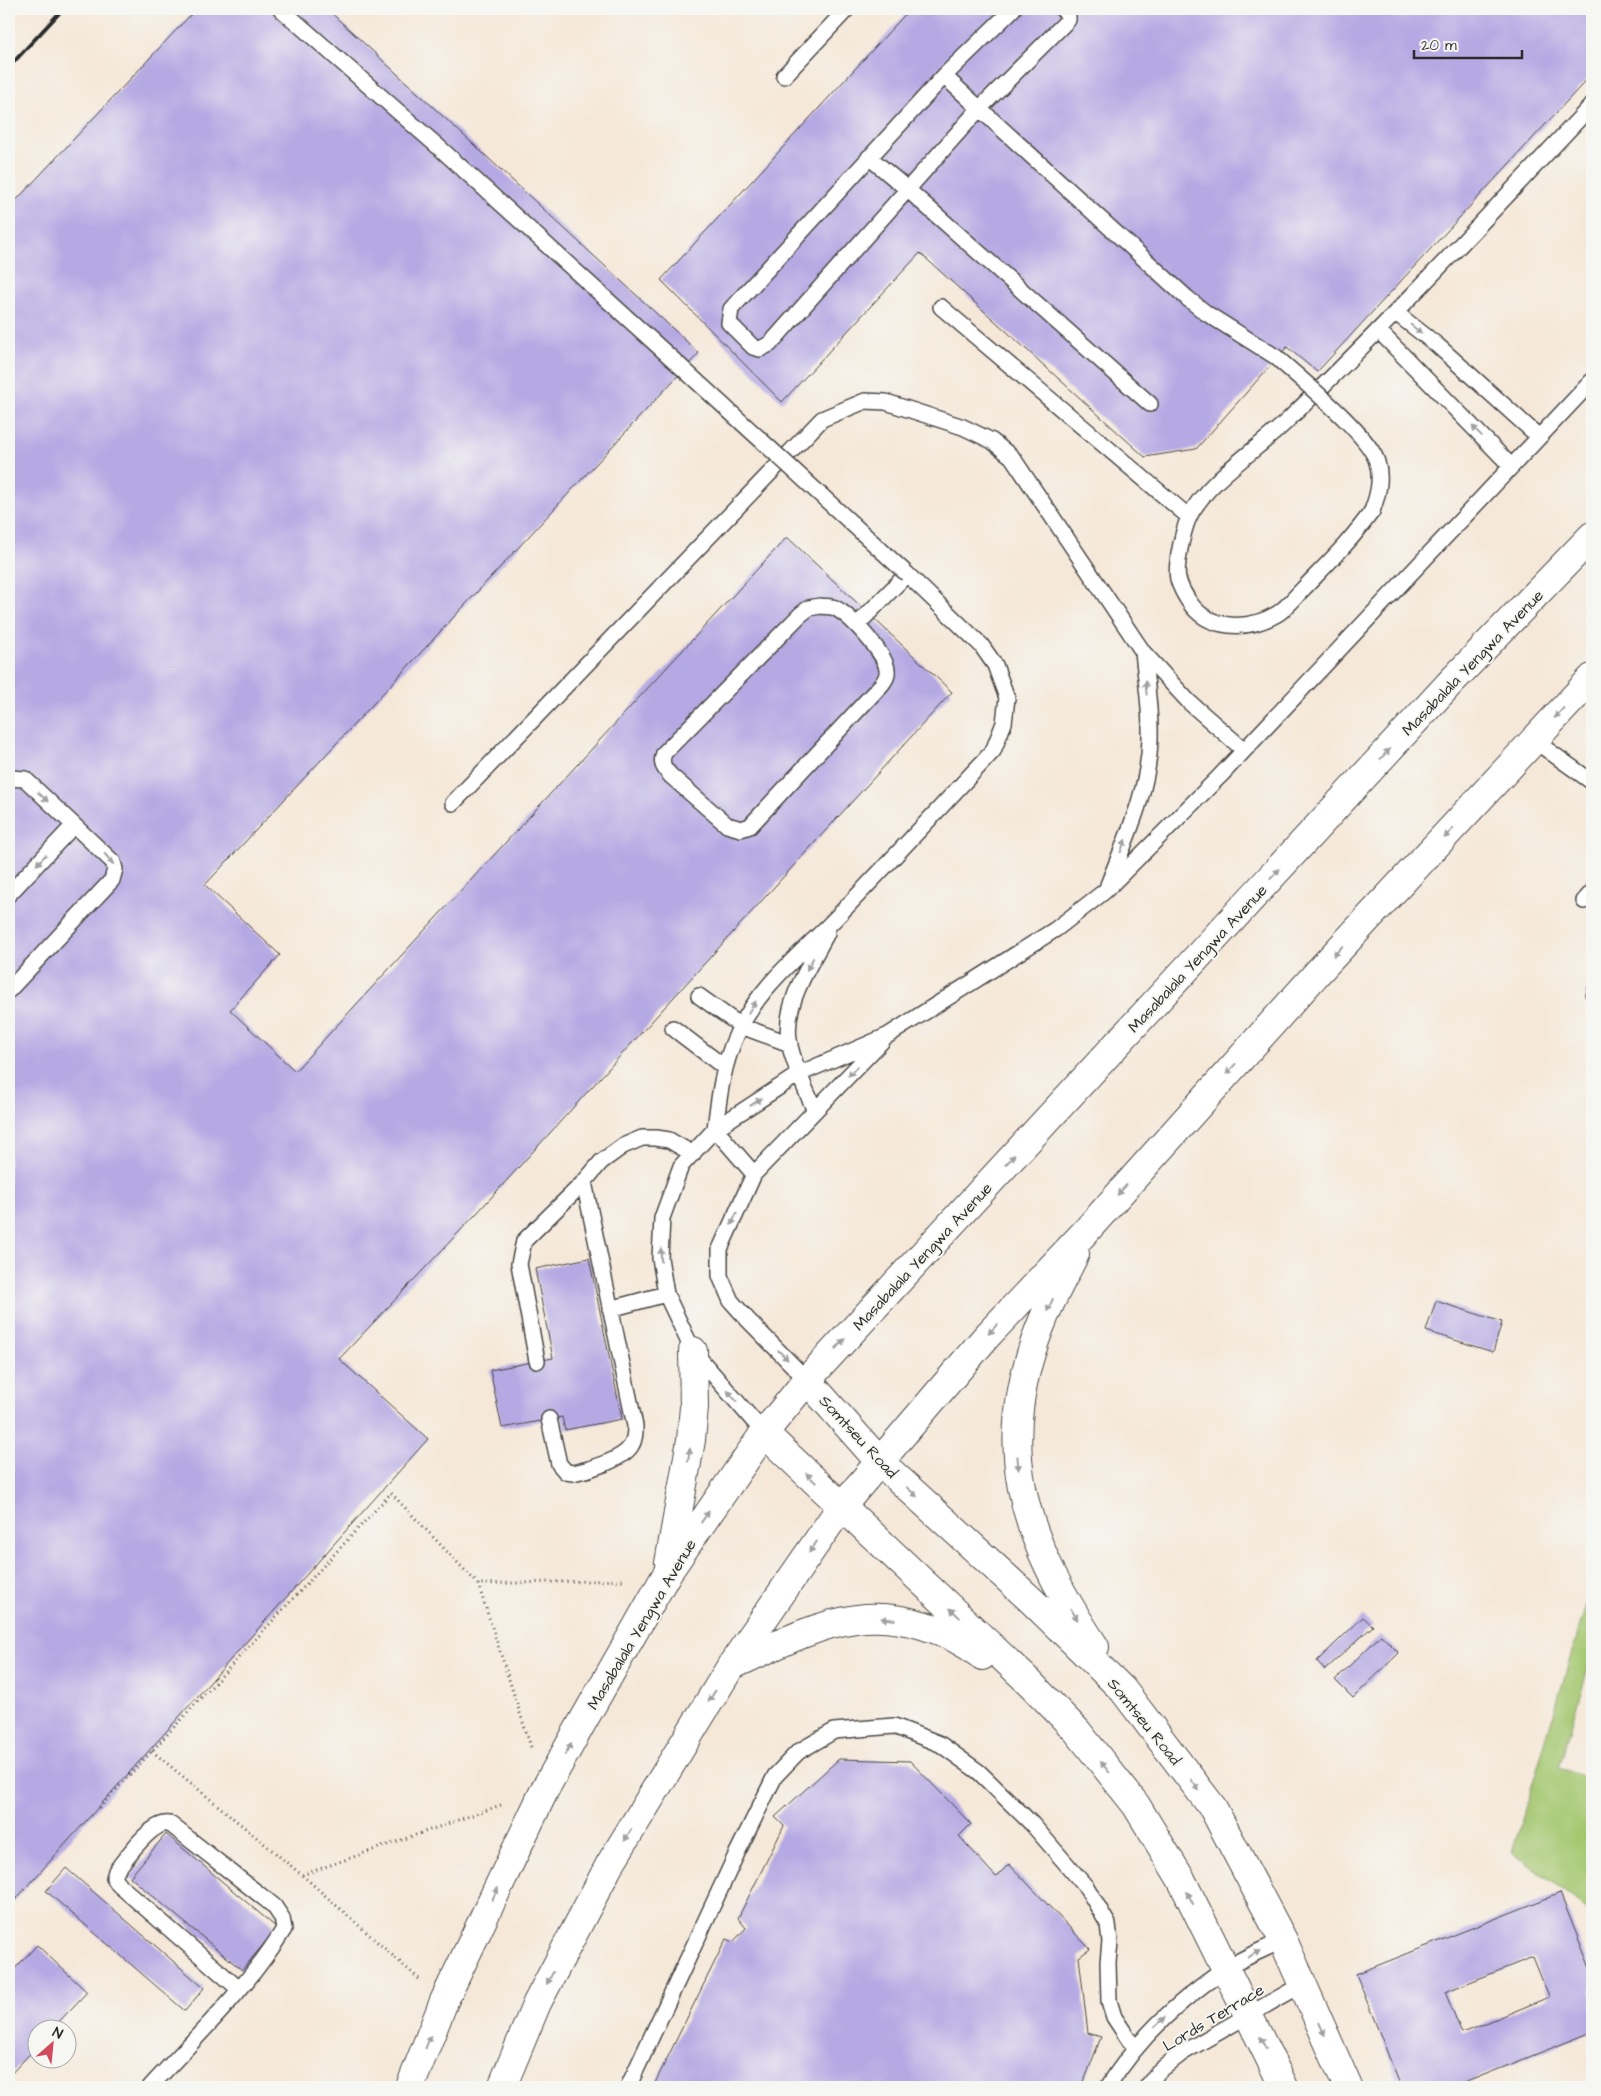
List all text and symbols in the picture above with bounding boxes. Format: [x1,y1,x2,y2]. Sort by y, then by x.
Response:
scale bar [1414,28,1521,60]
text: 20 m [1421,35,1457,56]
one-way arrow [1409,323,1422,334]
one-way arrow [1471,425,1483,437]
street label: Masabalala Yengwa Avenue [1397,585,1549,741]
one-way arrow [1142,679,1150,695]
one-way arrow [1553,707,1565,719]
one-way arrow [1379,749,1391,761]
one-way arrow [37,791,49,803]
one-way arrow [1443,826,1455,838]
one-way arrow [1119,838,1127,853]
one-way arrow [35,853,47,865]
one-way arrow [103,853,114,866]
one-way arrow [1269,868,1281,880]
street label: Masabalala Yengwa Avenue [1123,880,1273,1038]
one-way arrow [1332,945,1344,957]
one-way arrow [806,957,814,972]
one-way arrow [747,1000,757,1014]
one-way arrow [1226,1063,1237,1075]
one-way arrow [847,1065,859,1077]
one-way arrow [749,1098,763,1107]
one-way arrow [1004,1155,1016,1167]
street label: Masabalala Yengwa Avenue [848,1178,998,1336]
one-way arrow [1117,1184,1128,1197]
one-way arrow [730,1212,738,1226]
one-way arrow [656,1247,664,1263]
one-way arrow [1046,1298,1054,1312]
one-way arrow [987,1323,999,1335]
one-way arrow [835,1337,846,1350]
one-way arrow [776,1349,788,1361]
street label: Somtseu Road [814,1390,903,1483]
one-way arrow [726,1391,738,1403]
one-way arrow [685,1446,693,1462]
one-way arrow [1014,1455,1022,1471]
one-way arrow [805,1472,817,1484]
one-way arrow [906,1486,918,1498]
one-way arrow [700,1510,710,1524]
street label: Masabalala Yengwa Avenue [582,1535,703,1714]
one-way arrow [808,1541,818,1554]
one-way arrow [949,1607,961,1619]
one-way arrow [1069,1607,1078,1620]
one-way arrow [880,1615,896,1623]
street label: Somtseu Road [1102,1673,1186,1770]
one-way arrow [708,1690,717,1703]
one-way arrow [563,1742,572,1755]
one-way arrow [1100,1760,1111,1773]
one-way arrow [1190,1778,1200,1792]
one-way arrow [623,1829,632,1842]
one-way arrow [491,1887,499,1901]
one-way arrow [1186,1891,1194,1905]
one-way arrow [1247,1950,1261,1958]
one-way arrow [546,1971,554,1985]
street label: Lords Terrace [1159,1979,1269,2057]
one-way arrow [1154,2016,1166,2028]
north arrow [28,2018,78,2068]
text: N [49,2022,66,2044]
one-way arrow [1319,2022,1327,2036]
one-way arrow [424,2034,432,2049]
one-way arrow [1259,2036,1267,2051]

